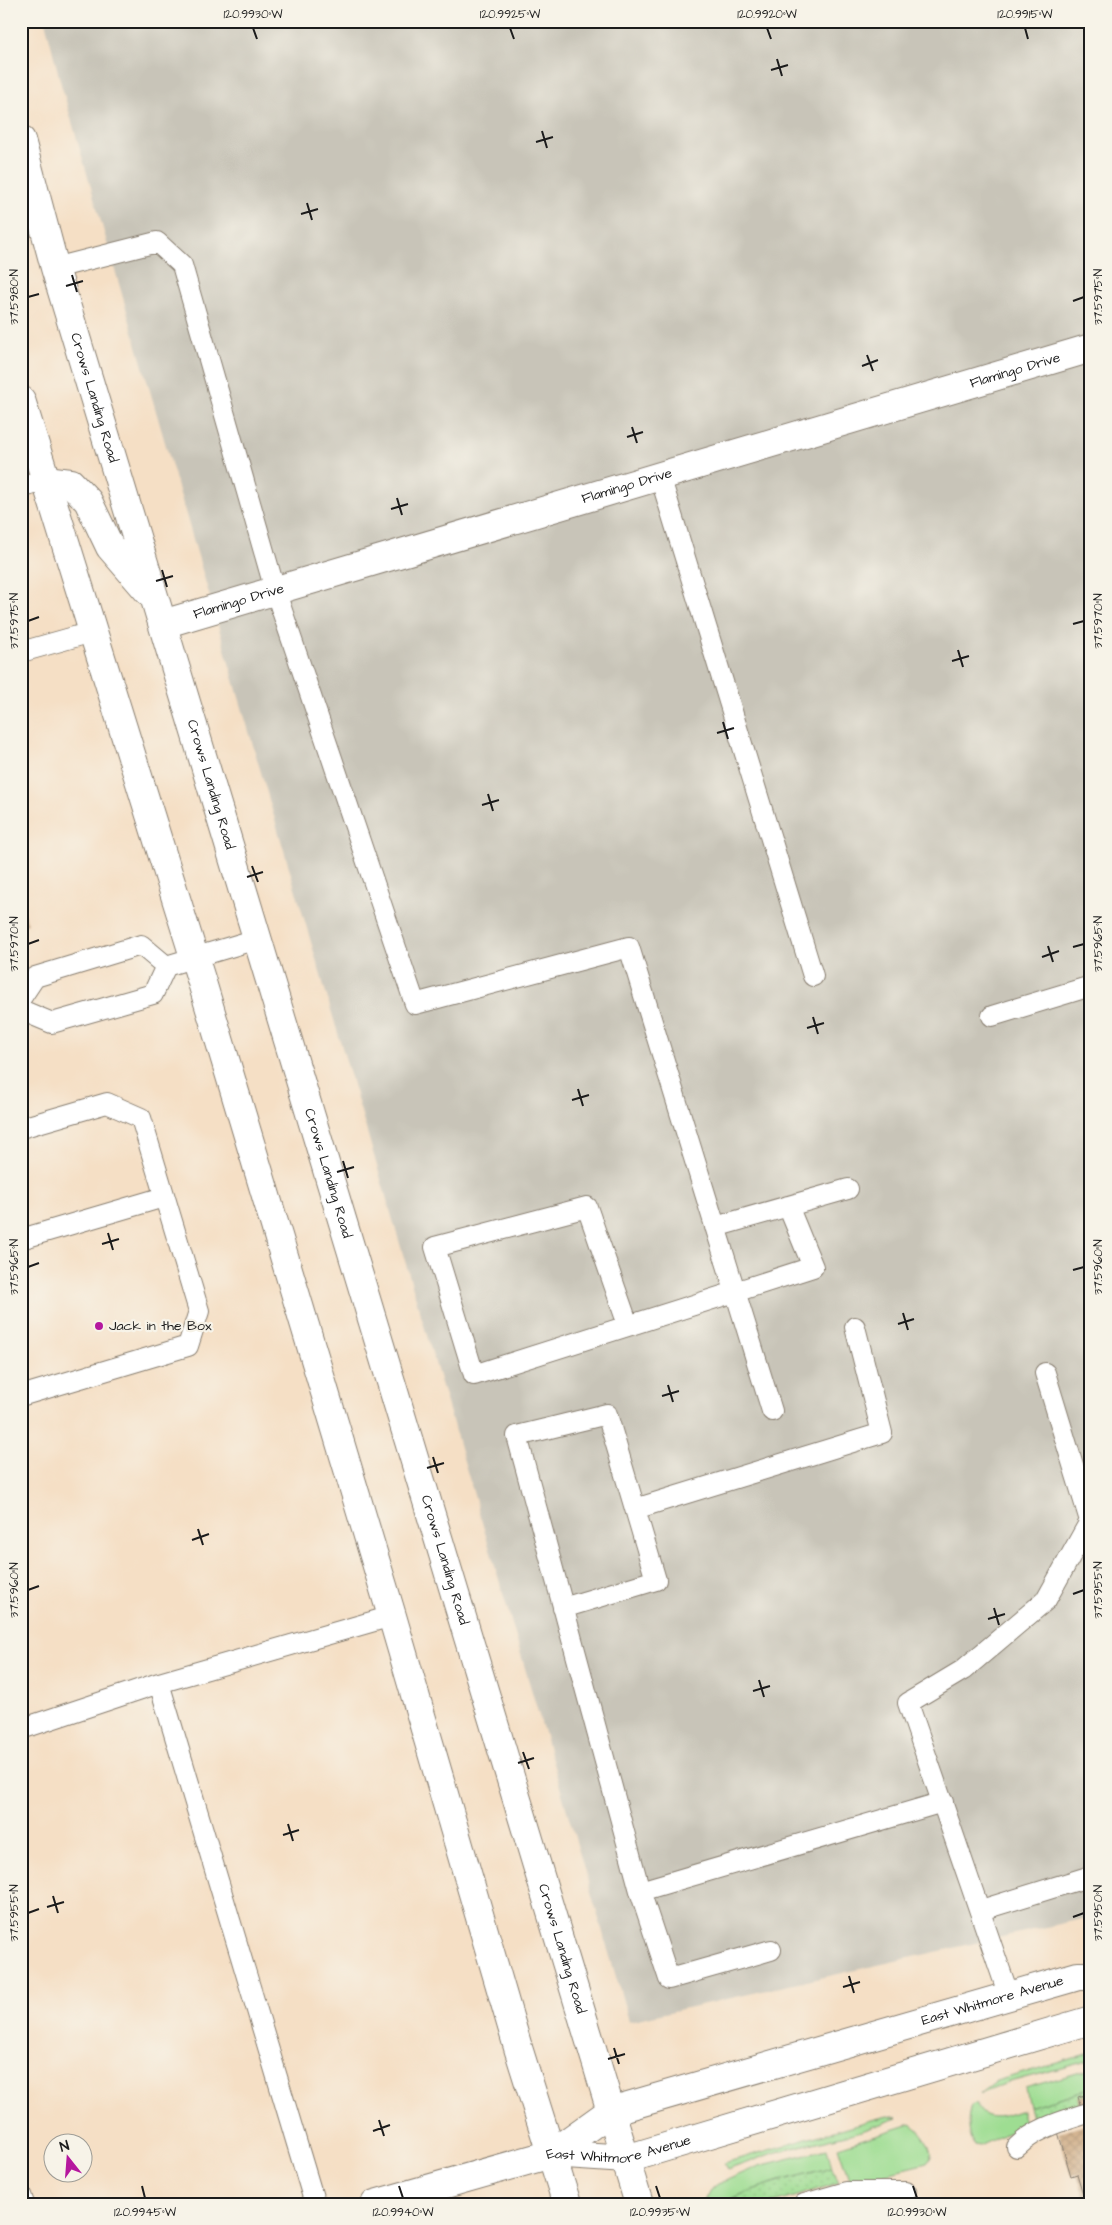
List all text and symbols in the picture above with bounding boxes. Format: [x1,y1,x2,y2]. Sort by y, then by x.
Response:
text: 120.9930°W [224,6,283,23]
text: 120.9925°W [480,6,541,23]
text: 120.9920°W [737,6,798,23]
text: 120.9915°W [997,6,1053,23]
text: 37.5975°N [1090,268,1107,325]
text: 37.5980°N [6,269,23,325]
street label: Crows Landing Road [65,330,123,465]
street label: Flamingo Drive [967,348,1063,393]
street label: Flamingo Drive [579,463,675,509]
street label: Flamingo Drive [191,578,287,624]
text: 37.5975°N [6,592,23,649]
text: 37.5970°N [1090,593,1107,649]
street label: Crows Landing Road [182,717,240,852]
text: 37.5965°N [1090,915,1107,972]
text: 37.5970°N [6,916,23,972]
street label: Crows Landing Road [299,1106,357,1241]
text: 37.5965°N [6,1238,23,1295]
text: 37.5960°N [1090,1239,1107,1295]
place label: Jack in the Box [109,1316,212,1336]
marker: Jack in the Box [93,1320,105,1332]
street label: Crows Landing Road [416,1493,474,1627]
text: 37.5955°N [1090,1561,1107,1619]
text: 37.5960°N [6,1562,23,1618]
street label: Crows Landing Road [533,1881,591,2016]
text: 37.5955°N [6,1884,23,1942]
text: 37.5950°N [1090,1884,1107,1941]
street label: East Whitmore Avenue [919,1971,1066,2031]
street label: East Whitmore Avenue [544,2130,694,2169]
north arrow [42,2132,92,2182]
text: N [57,2136,72,2157]
text: 120.9945°W [114,2204,177,2221]
text: 120.9940°W [373,2204,434,2221]
text: 120.9935°W [630,2204,691,2221]
text: 120.9930°W [888,2204,947,2221]

